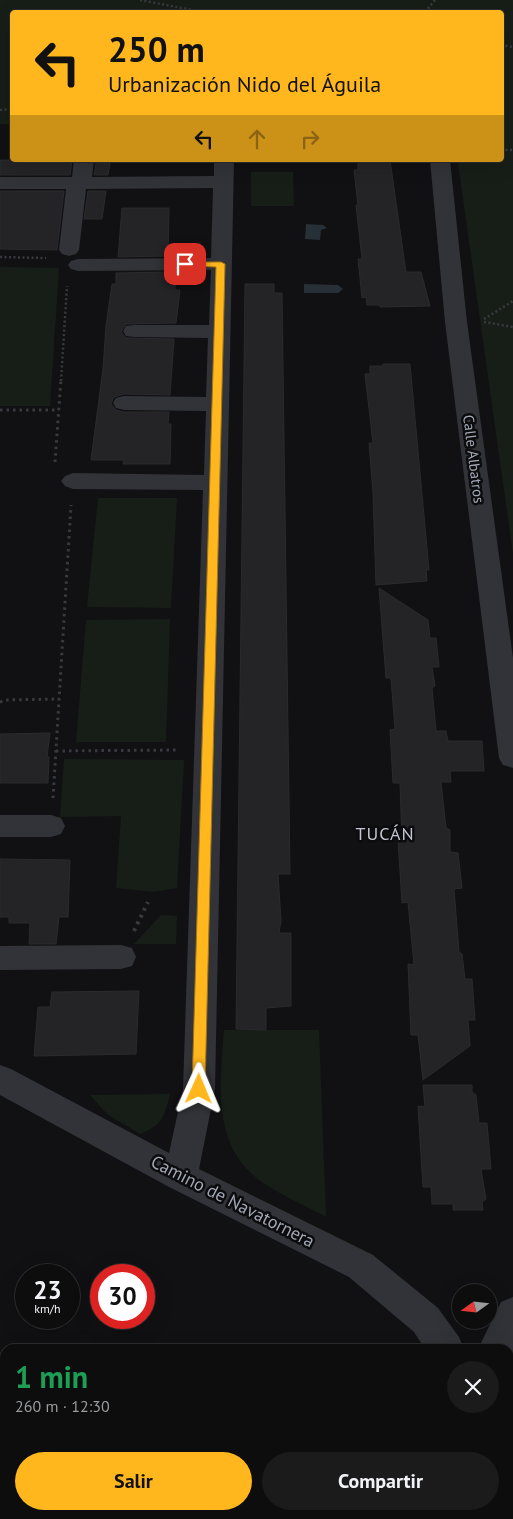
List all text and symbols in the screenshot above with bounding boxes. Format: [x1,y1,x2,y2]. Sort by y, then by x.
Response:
text: 250 m [108,26,205,72]
icon: left [25,30,90,95]
text: Urbanización Nido del Águila [108,70,381,98]
icon: left [190,125,218,153]
icon: ahead [243,125,271,153]
icon: right [296,125,324,153]
pin [164,243,206,285]
icon: arrive [171,250,199,278]
street label: Calle Albatros [459,414,489,504]
district label: TUCÁN [355,822,415,845]
position arrow [172,1062,224,1114]
street label: Camino de Navatornera [147,1150,319,1252]
speed limit sign: 30 [90,1264,155,1329]
text: 23 [33,1274,62,1306]
north arrow [452,1284,498,1329]
map controls [452,1284,497,1329]
text: km/h [34,1301,61,1316]
text: 1 min [15,1357,88,1396]
button: close [447,1361,499,1413]
text: 260 m · 12:30 [15,1396,110,1416]
button: Salir [15,1452,252,1510]
button: Compartir [262,1452,499,1510]

